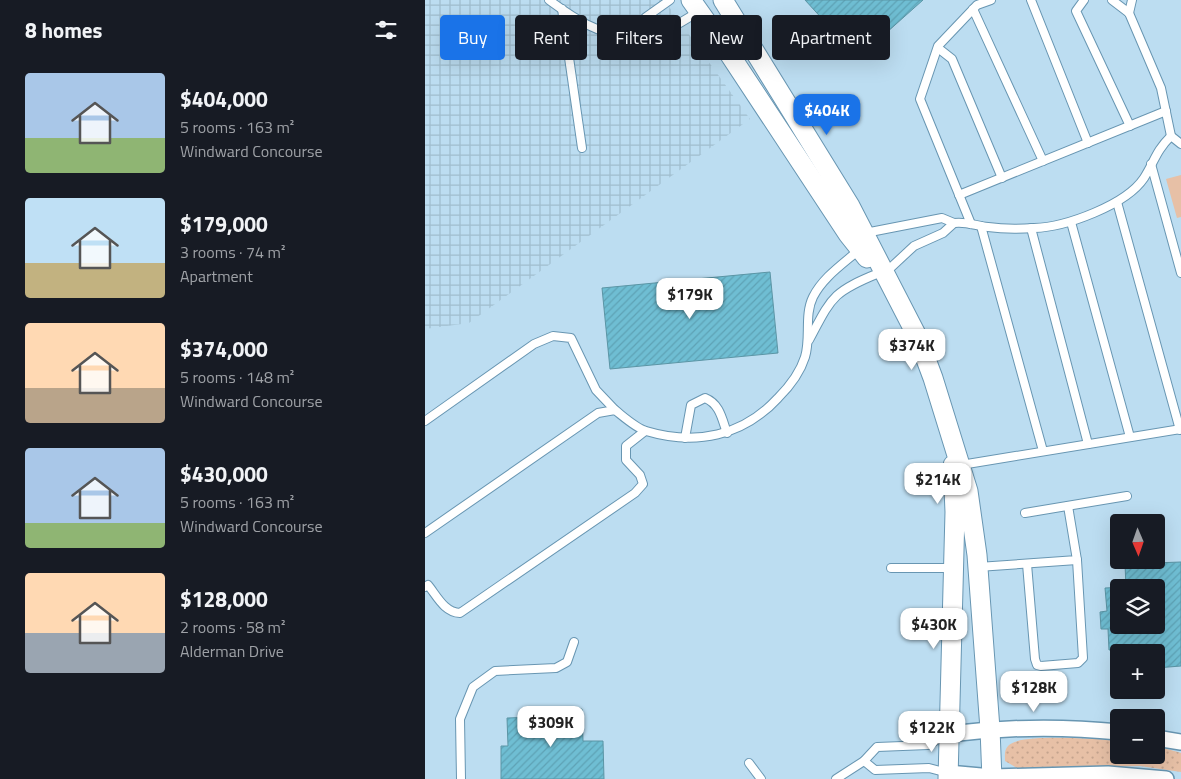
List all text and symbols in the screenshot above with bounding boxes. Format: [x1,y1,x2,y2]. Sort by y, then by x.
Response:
text: 8 homes [25,14,102,46]
chip: Buy [440,15,505,60]
chip: Rent [515,15,587,60]
chip: Filters [597,15,681,60]
chip: New [691,15,762,60]
chip: Apartment [772,15,890,60]
icon: filters [372,16,400,44]
text: $404,000 [180,83,268,115]
icon: home [65,93,125,153]
pin: $404K [792,94,862,136]
text: $404K [804,98,850,122]
text: 5 rooms · 163 m² [180,115,294,139]
text: Windward Concourse [180,139,323,163]
text: $179,000 [180,208,268,240]
icon: home [65,218,125,278]
text: 3 rooms · 74 m² [180,240,285,264]
text: Apartment [180,264,253,288]
pin: $179K [655,278,725,320]
text: $179K [667,282,713,306]
pin: $374K [877,328,947,371]
text: $374,000 [180,333,268,365]
text: $374K [889,333,935,357]
icon: home [65,343,125,403]
text: 5 rooms · 148 m² [180,365,294,389]
text: Windward Concourse [180,389,323,413]
text: $430,000 [180,458,268,490]
pin: $214K [903,462,973,505]
text: $214K [915,467,961,491]
icon: home [65,468,125,528]
text: 5 rooms · 163 m² [180,490,294,514]
text: Windward Concourse [180,514,323,538]
north arrow [1110,514,1165,569]
map controls [1110,514,1165,764]
button: layers [1110,579,1165,634]
text: $128,000 [180,583,268,615]
icon: home [65,593,125,653]
pin: $430K [899,608,969,650]
text: $430K [911,612,957,636]
text: 2 rooms · 58 m² [180,615,285,639]
text: Alderman Drive [180,639,284,663]
button: + [1110,644,1165,699]
pin: $128K [999,670,1069,713]
text: $128K [1011,675,1057,699]
pin: $309K [516,706,586,748]
button: − [1110,709,1165,764]
text: $309K [528,710,574,734]
pin: $122K [897,710,967,753]
text: $122K [909,715,955,739]

